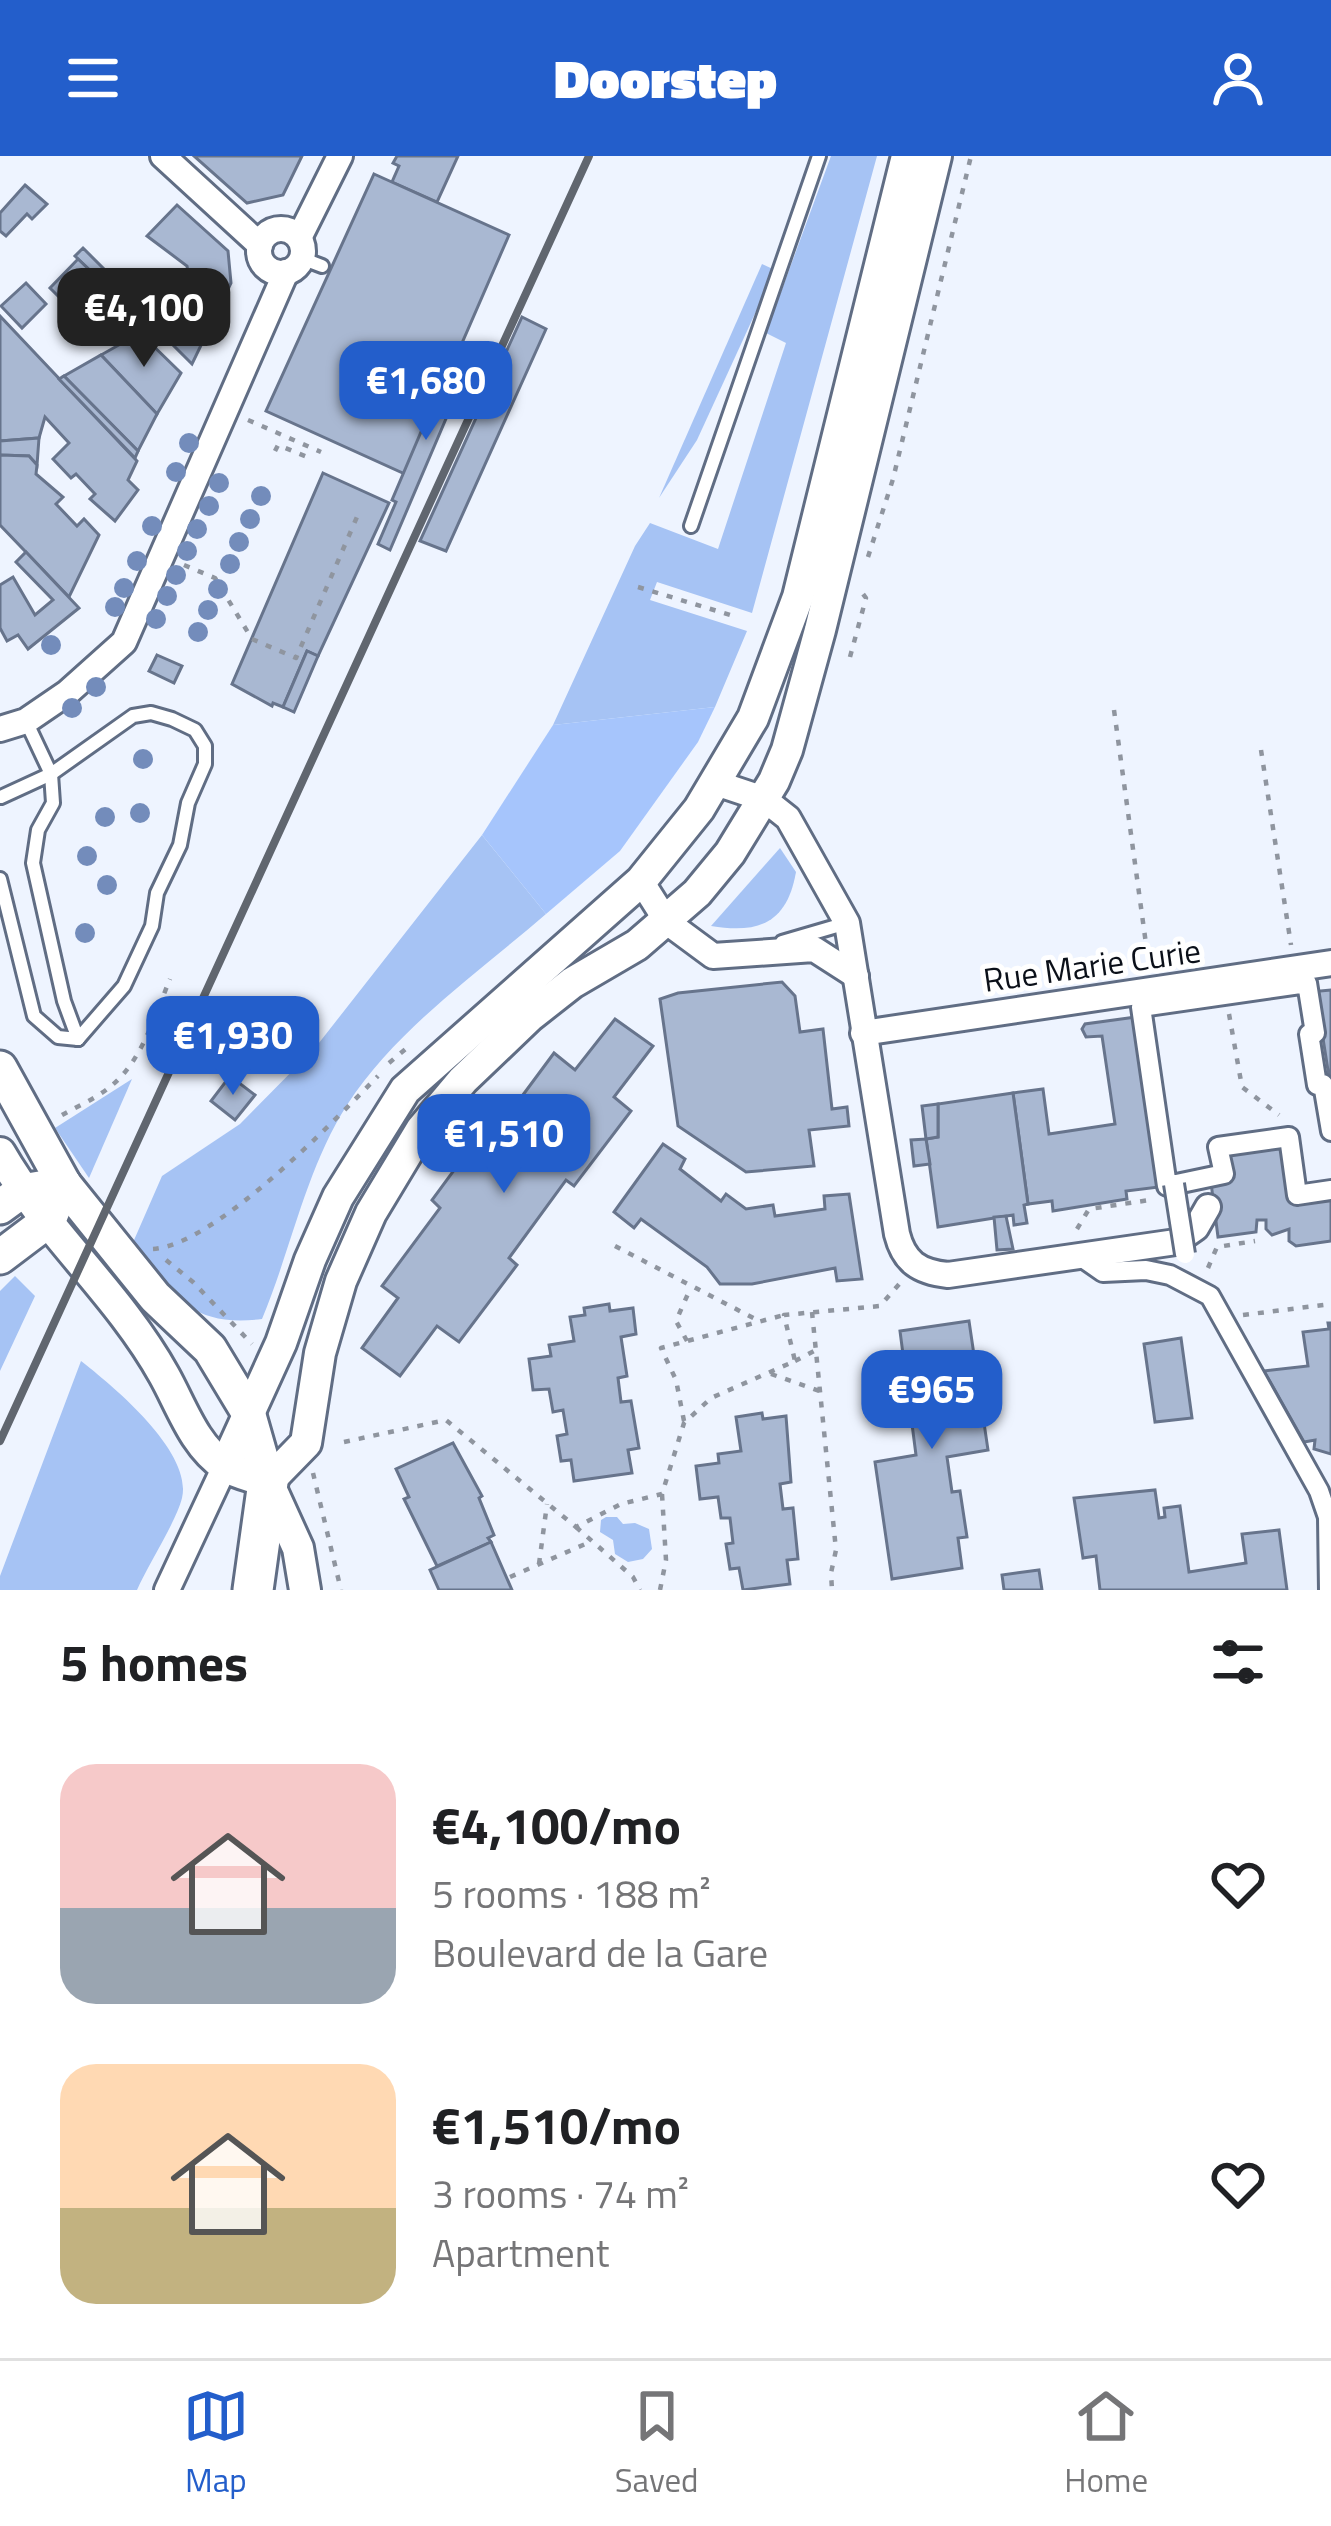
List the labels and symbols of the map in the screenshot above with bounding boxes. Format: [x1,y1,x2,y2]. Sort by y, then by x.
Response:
pin: €4,100 [46,268,242,370]
pin: €1,680 [328,341,524,443]
street label: Rue Marie Curie [980,925,1204,1005]
pin: €1,930 [135,996,331,1098]
pin: €1,510 [406,1094,602,1196]
pin: €965 [861,1350,1003,1452]

